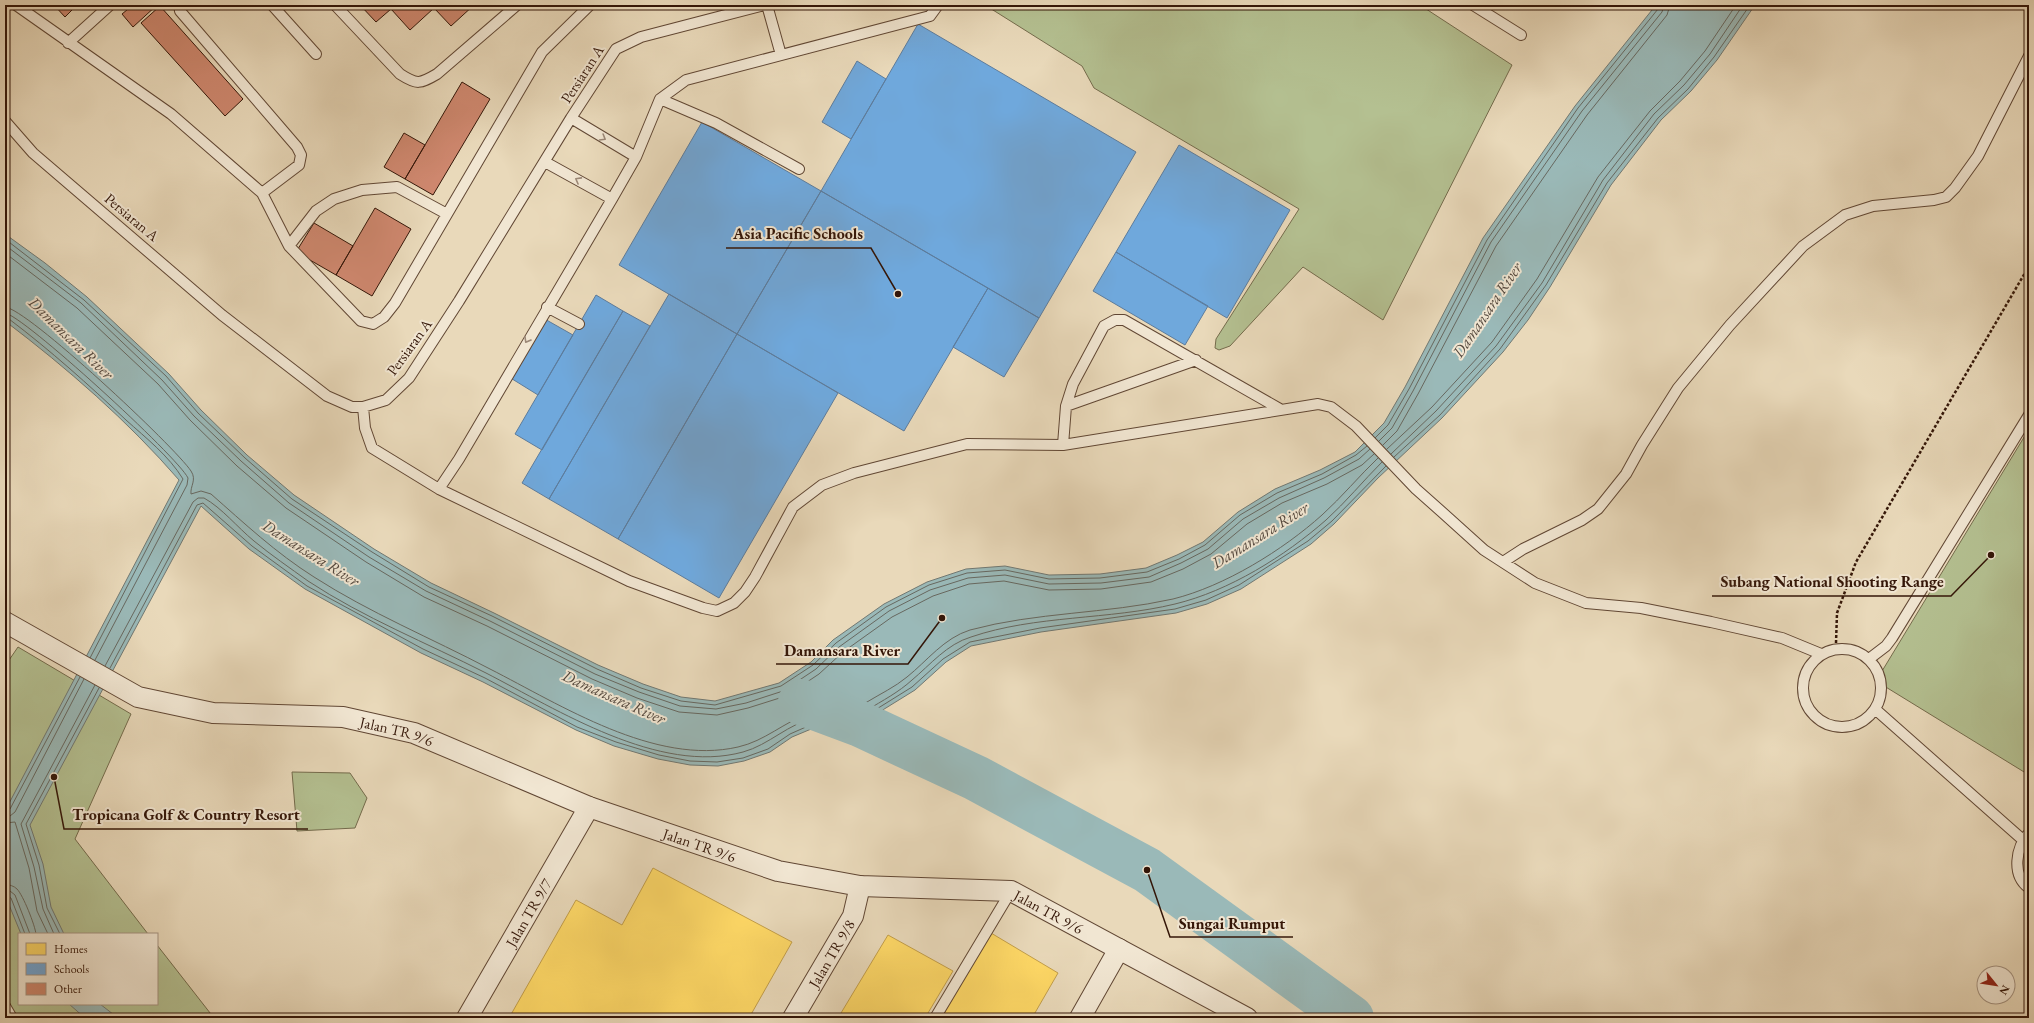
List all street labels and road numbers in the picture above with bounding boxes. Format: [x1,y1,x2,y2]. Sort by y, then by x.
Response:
street label: Persiaran A [556,41,608,107]
street label: Persiaran A [101,189,164,246]
street label: Persiaran A [382,315,436,379]
street label: Jalan TR 9/6 [356,711,437,750]
street label: Jalan TR 9/6 [659,823,739,866]
street label: Jalan TR 9/7 [500,874,556,952]
street label: Jalan TR 9/6 [1009,884,1087,938]
street label: Jalan TR 9/8 [803,916,858,993]

